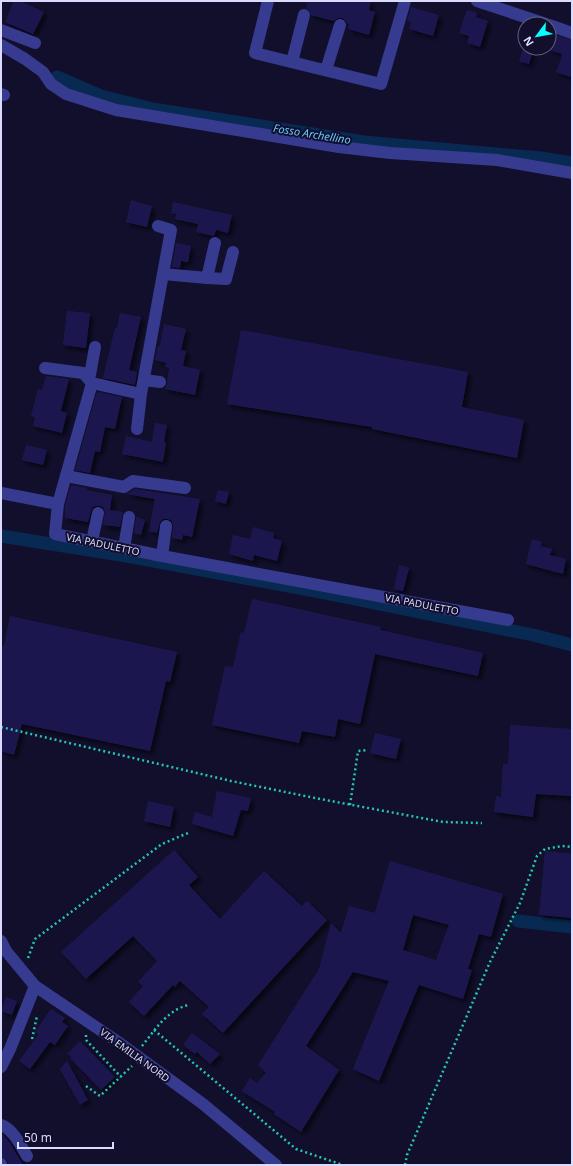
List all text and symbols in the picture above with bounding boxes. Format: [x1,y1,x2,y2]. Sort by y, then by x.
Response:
north arrow [517,16,557,56]
text: N [519,34,537,49]
water label: Fosso Archellino [272,120,352,147]
street label: VIA PADULETTO [65,529,141,559]
street label: VIA PADULETTO [384,590,460,618]
street label: VIA EMILIA NORD [97,1025,173,1085]
scale bar [18,1124,113,1150]
text: 50 m [24,1129,52,1146]

